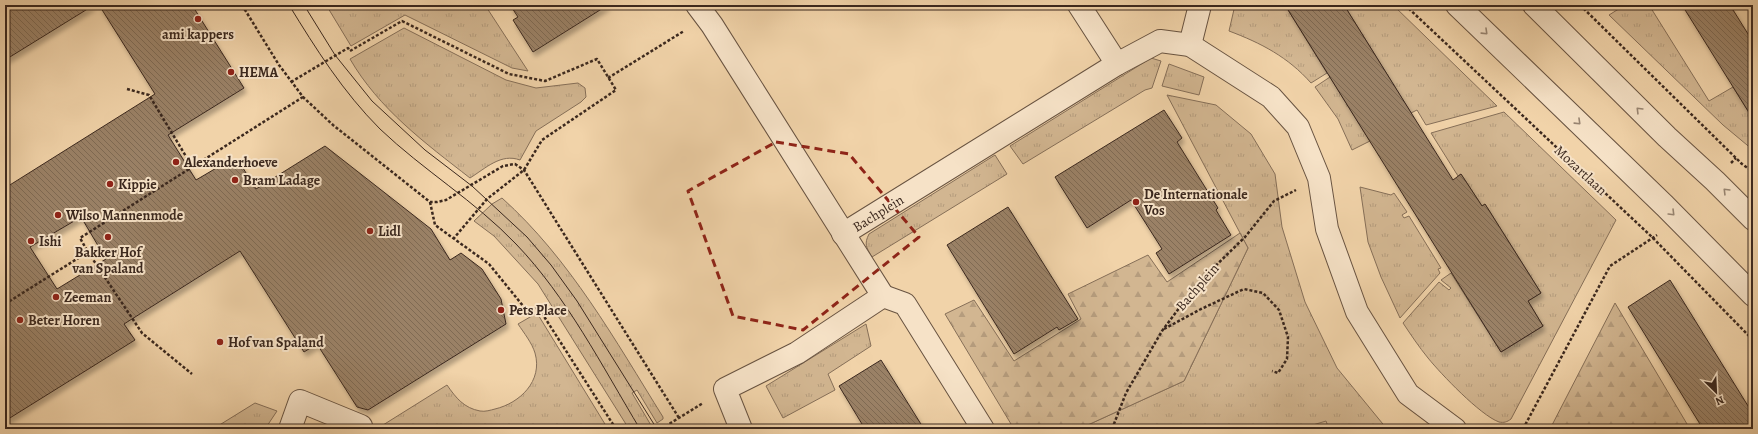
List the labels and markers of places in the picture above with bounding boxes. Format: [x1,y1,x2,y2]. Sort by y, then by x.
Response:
marker: ami kappers [193,14,203,24]
place label: ami kappers [162,25,234,44]
place label: HEMA [239,63,279,82]
marker: HEMA [226,67,236,77]
place label: Alexanderhoeve [183,153,278,172]
marker: Alexanderhoeve [171,157,181,167]
place label: Bram Ladage [243,171,321,190]
place label: Kippie [118,175,157,194]
marker: Bram Ladage [230,175,240,185]
marker: Kippie [105,179,115,189]
place label: De Internationale Vos [1143,185,1248,220]
marker: De Internationale Vos [1131,197,1141,207]
place label: Wilso Mannenmode [65,206,184,225]
marker: Wilso Mannenmode [53,210,63,220]
place label: Lidl [378,222,401,241]
marker: Lidl [365,226,375,236]
place label: Ishi [39,232,61,251]
marker: Bakker Hof van Spaland [103,232,113,242]
marker: Ishi [26,236,36,246]
place label: Bakker Hof van Spaland [71,243,144,278]
place label: Zeeman [64,288,111,307]
marker: Zeeman [51,292,61,302]
place label: Pets Place [509,301,567,320]
marker: Pets Place [496,305,506,315]
place label: Beter Horen [28,311,100,330]
marker: Beter Horen [15,315,25,325]
place label: Hof van Spaland [228,333,324,352]
marker: Hof van Spaland [215,337,225,347]

